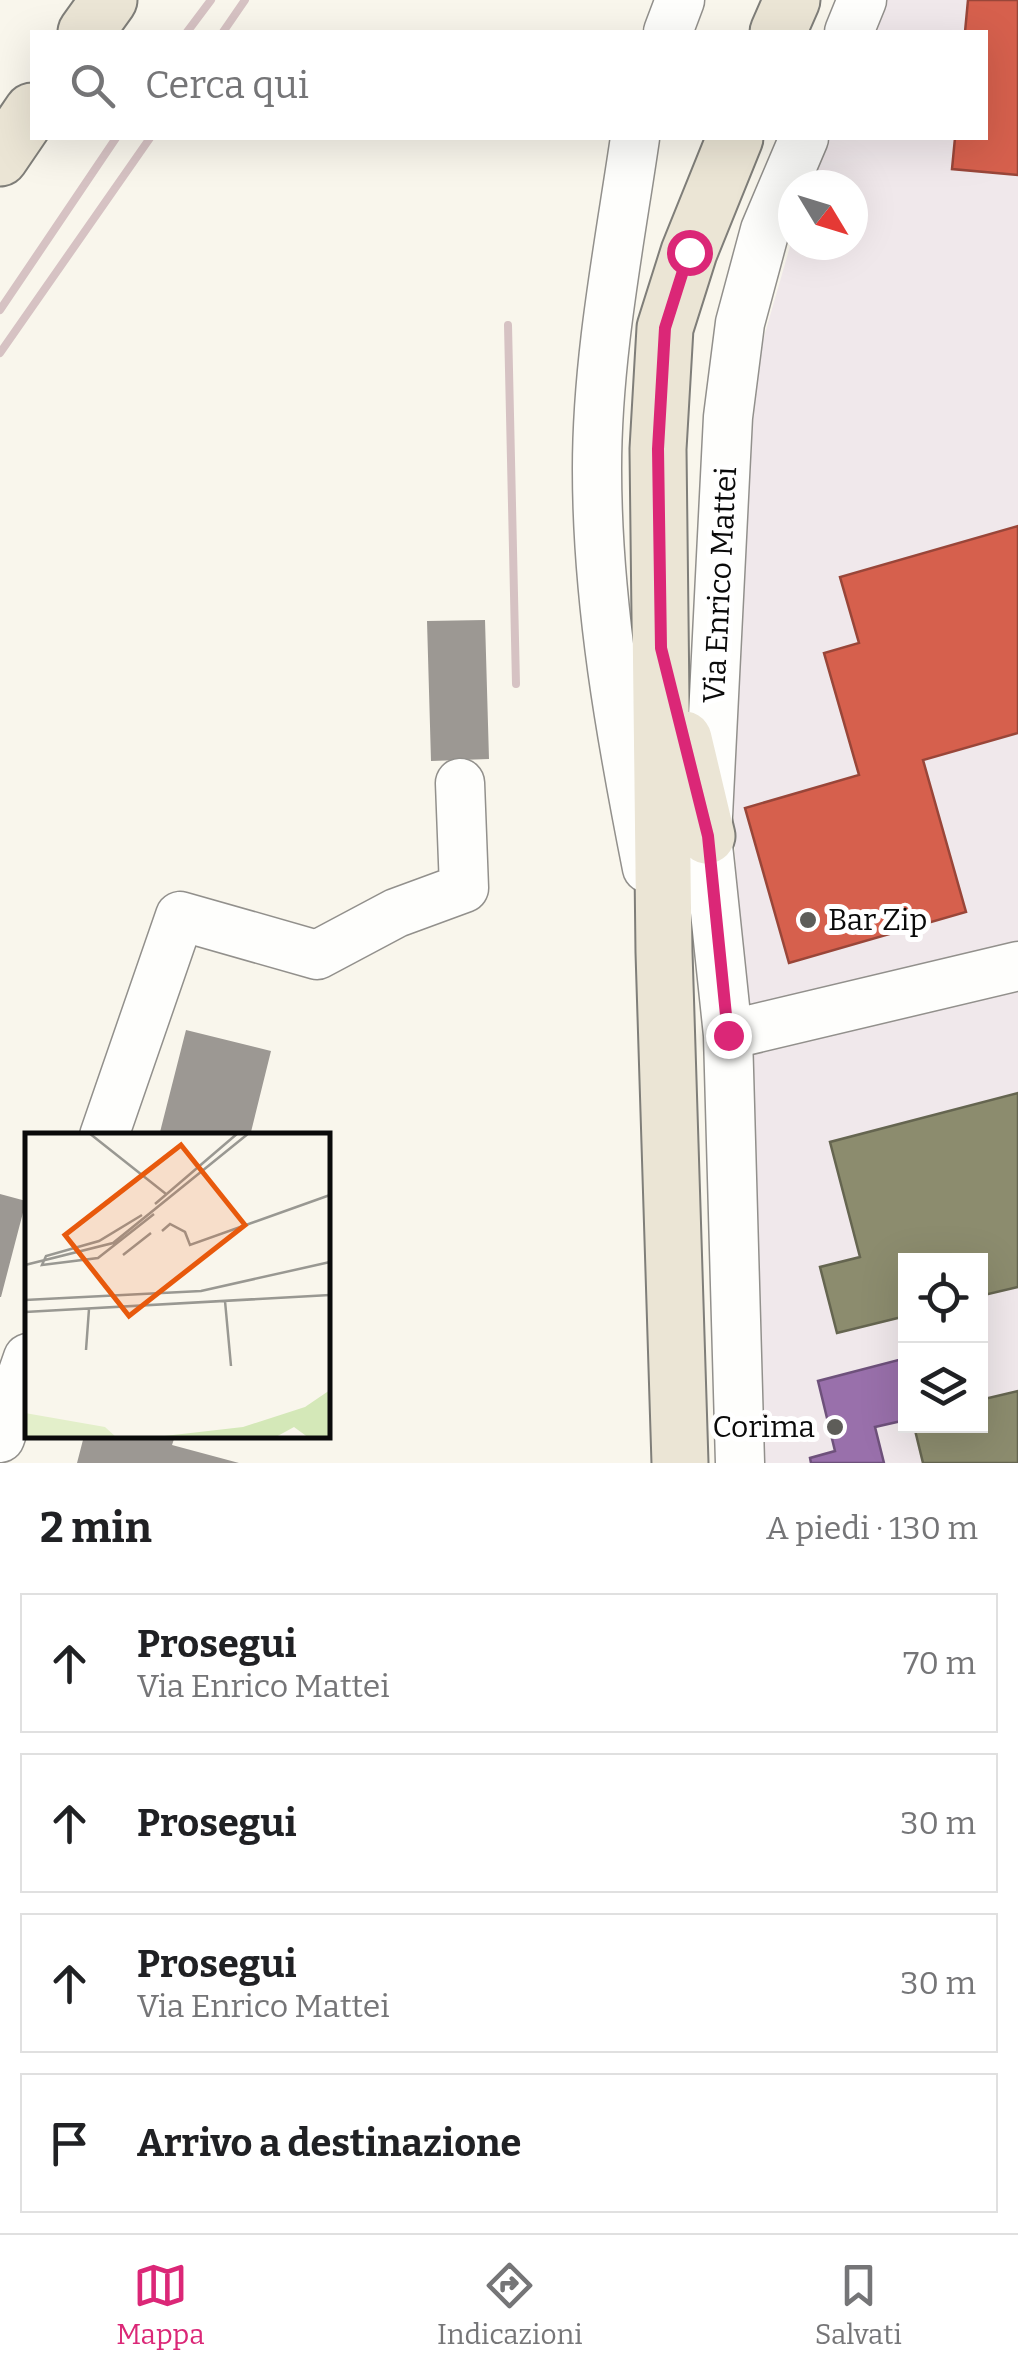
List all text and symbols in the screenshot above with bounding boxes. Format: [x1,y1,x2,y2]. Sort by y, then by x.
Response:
search box [30,30,988,140]
icon: search [65,58,120,113]
text: Cerca qui [145,62,309,108]
north arrow [778,170,868,260]
route start [667,230,713,276]
street label: Via Enrico Mattei [696,466,744,704]
place label: Bar Zip [828,902,927,938]
marker: Bar Zip [797,909,819,931]
route end [706,1013,752,1059]
inset map [25,1133,330,1438]
map controls [898,1253,988,1433]
button: locate [898,1253,988,1343]
button: layers [898,1343,988,1433]
place label: Corima [712,1409,815,1445]
marker: Corima [824,1416,846,1438]
text: 2 min [40,1503,152,1553]
text: A piedi · 130 m [766,1509,978,1547]
text: Prosegui [137,1621,297,1667]
icon: ahead [42,1636,97,1691]
text: 70 m [903,1644,976,1682]
text: Via Enrico Mattei [137,1667,390,1705]
icon: ahead [42,1796,97,1851]
text: Prosegui [137,1800,297,1846]
text: 30 m [900,1804,976,1842]
text: Prosegui [137,1941,297,1987]
icon: ahead [42,1956,97,2011]
text: 30 m [900,1964,976,2002]
text: Via Enrico Mattei [137,1987,390,2025]
icon: arrive [42,2116,97,2171]
text: Arrivo a destinazione [137,2120,521,2166]
tab: Mappa [116,2258,205,2351]
tab: Indicazioni [437,2258,583,2351]
tab: Salvati [815,2258,902,2351]

